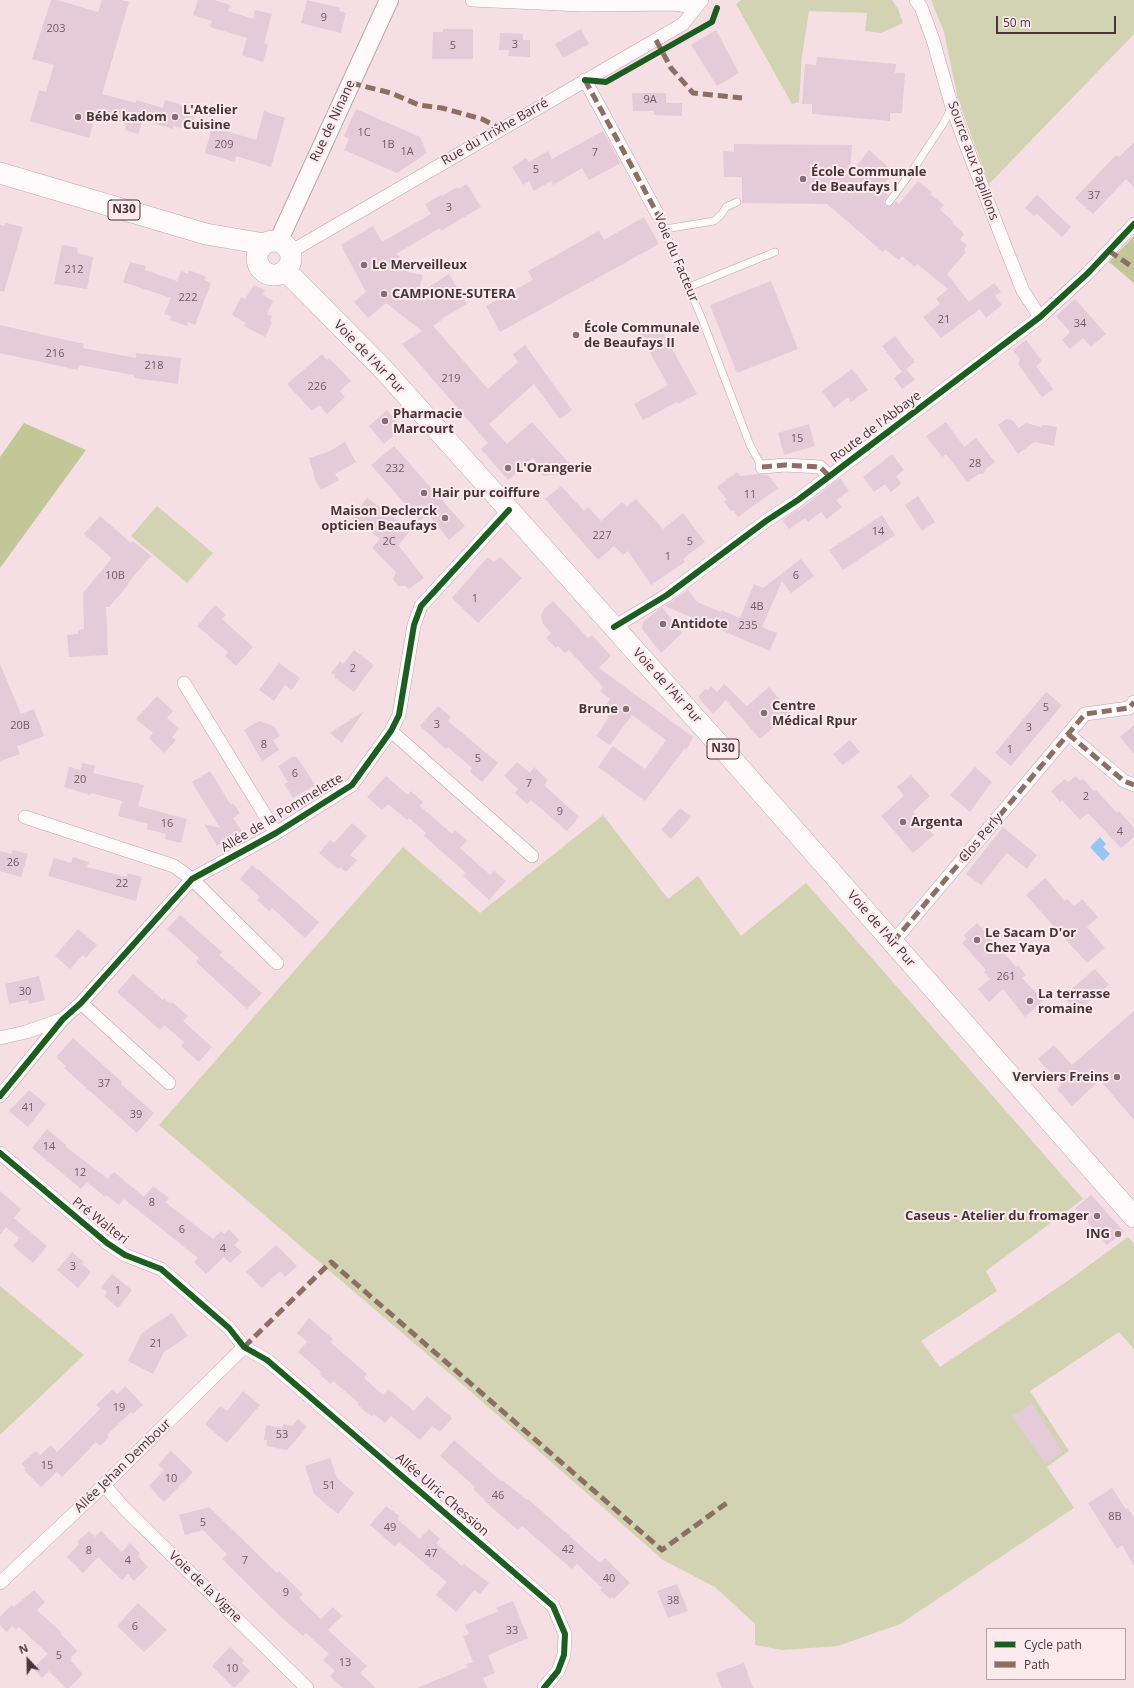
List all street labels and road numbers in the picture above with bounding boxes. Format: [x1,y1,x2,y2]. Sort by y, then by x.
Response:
street label: Rue de Ninane [307,77,359,165]
street label: Rue du Trixhe Barré [439,95,551,169]
street label: Source aux Papillons [944,99,1002,223]
road number: N30 [108,200,140,220]
street label: Voie du Facteur [650,212,702,304]
street label: Voie de l'Air Pur [330,317,408,397]
street label: Route de l'Abbaye [828,388,924,466]
street label: Voie de l'Air Pur [629,645,705,727]
road number: N30 [707,739,739,759]
street label: Allée de la Pommelette [218,770,346,856]
street label: Clos Perly [956,810,1006,866]
street label: Voie de l'Air Pur [844,888,918,970]
street label: Pré Walteri [69,1194,131,1248]
street label: Allée Jehan Dembour [72,1416,174,1516]
street label: Allée Ulric Chession [392,1450,492,1540]
street label: Voie de la Vigne [165,1548,245,1626]

